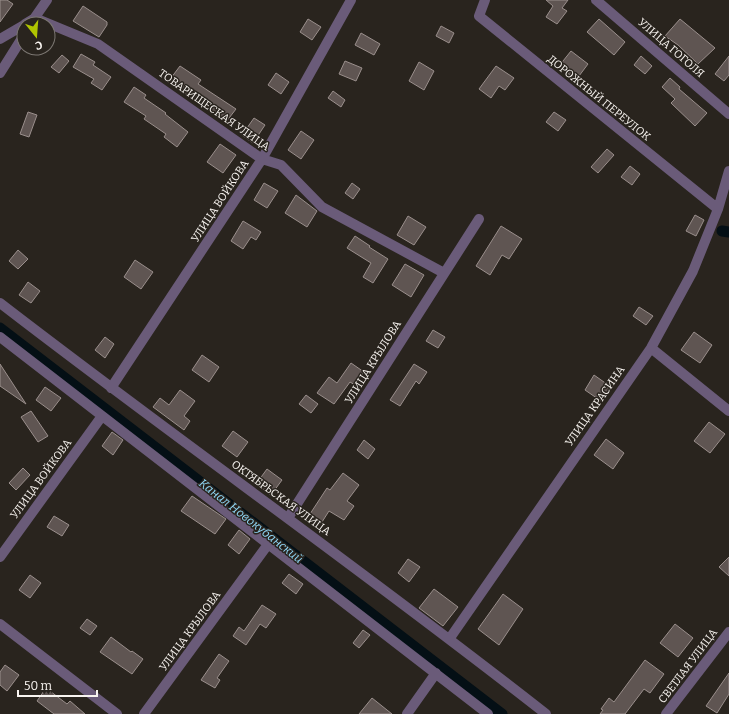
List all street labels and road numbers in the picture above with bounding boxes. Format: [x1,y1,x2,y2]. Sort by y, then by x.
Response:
street label: УЛИЦА ГОГОЛЯ [635,16,707,80]
street label: ДОРОЖНЫЙ ПЕРЕУЛОК [545,52,653,144]
street label: ТОВАРИЩЕСКАЯ УЛИЦА [156,67,272,153]
street label: УЛИЦА ВОЙКОВА [189,157,252,245]
street label: УЛИЦА КРЫЛОВА [342,318,404,406]
street label: УЛИЦА КРАСИНА [563,363,628,449]
street label: УЛИЦА ВОЙКОВА [8,436,74,521]
street label: ОКТЯБРЬСКАЯ УЛИЦА [229,458,333,538]
street label: УЛИЦА КРЫЛОВА [157,588,223,673]
street label: СВЕТЛАЯ УЛИЦА [656,626,720,706]

